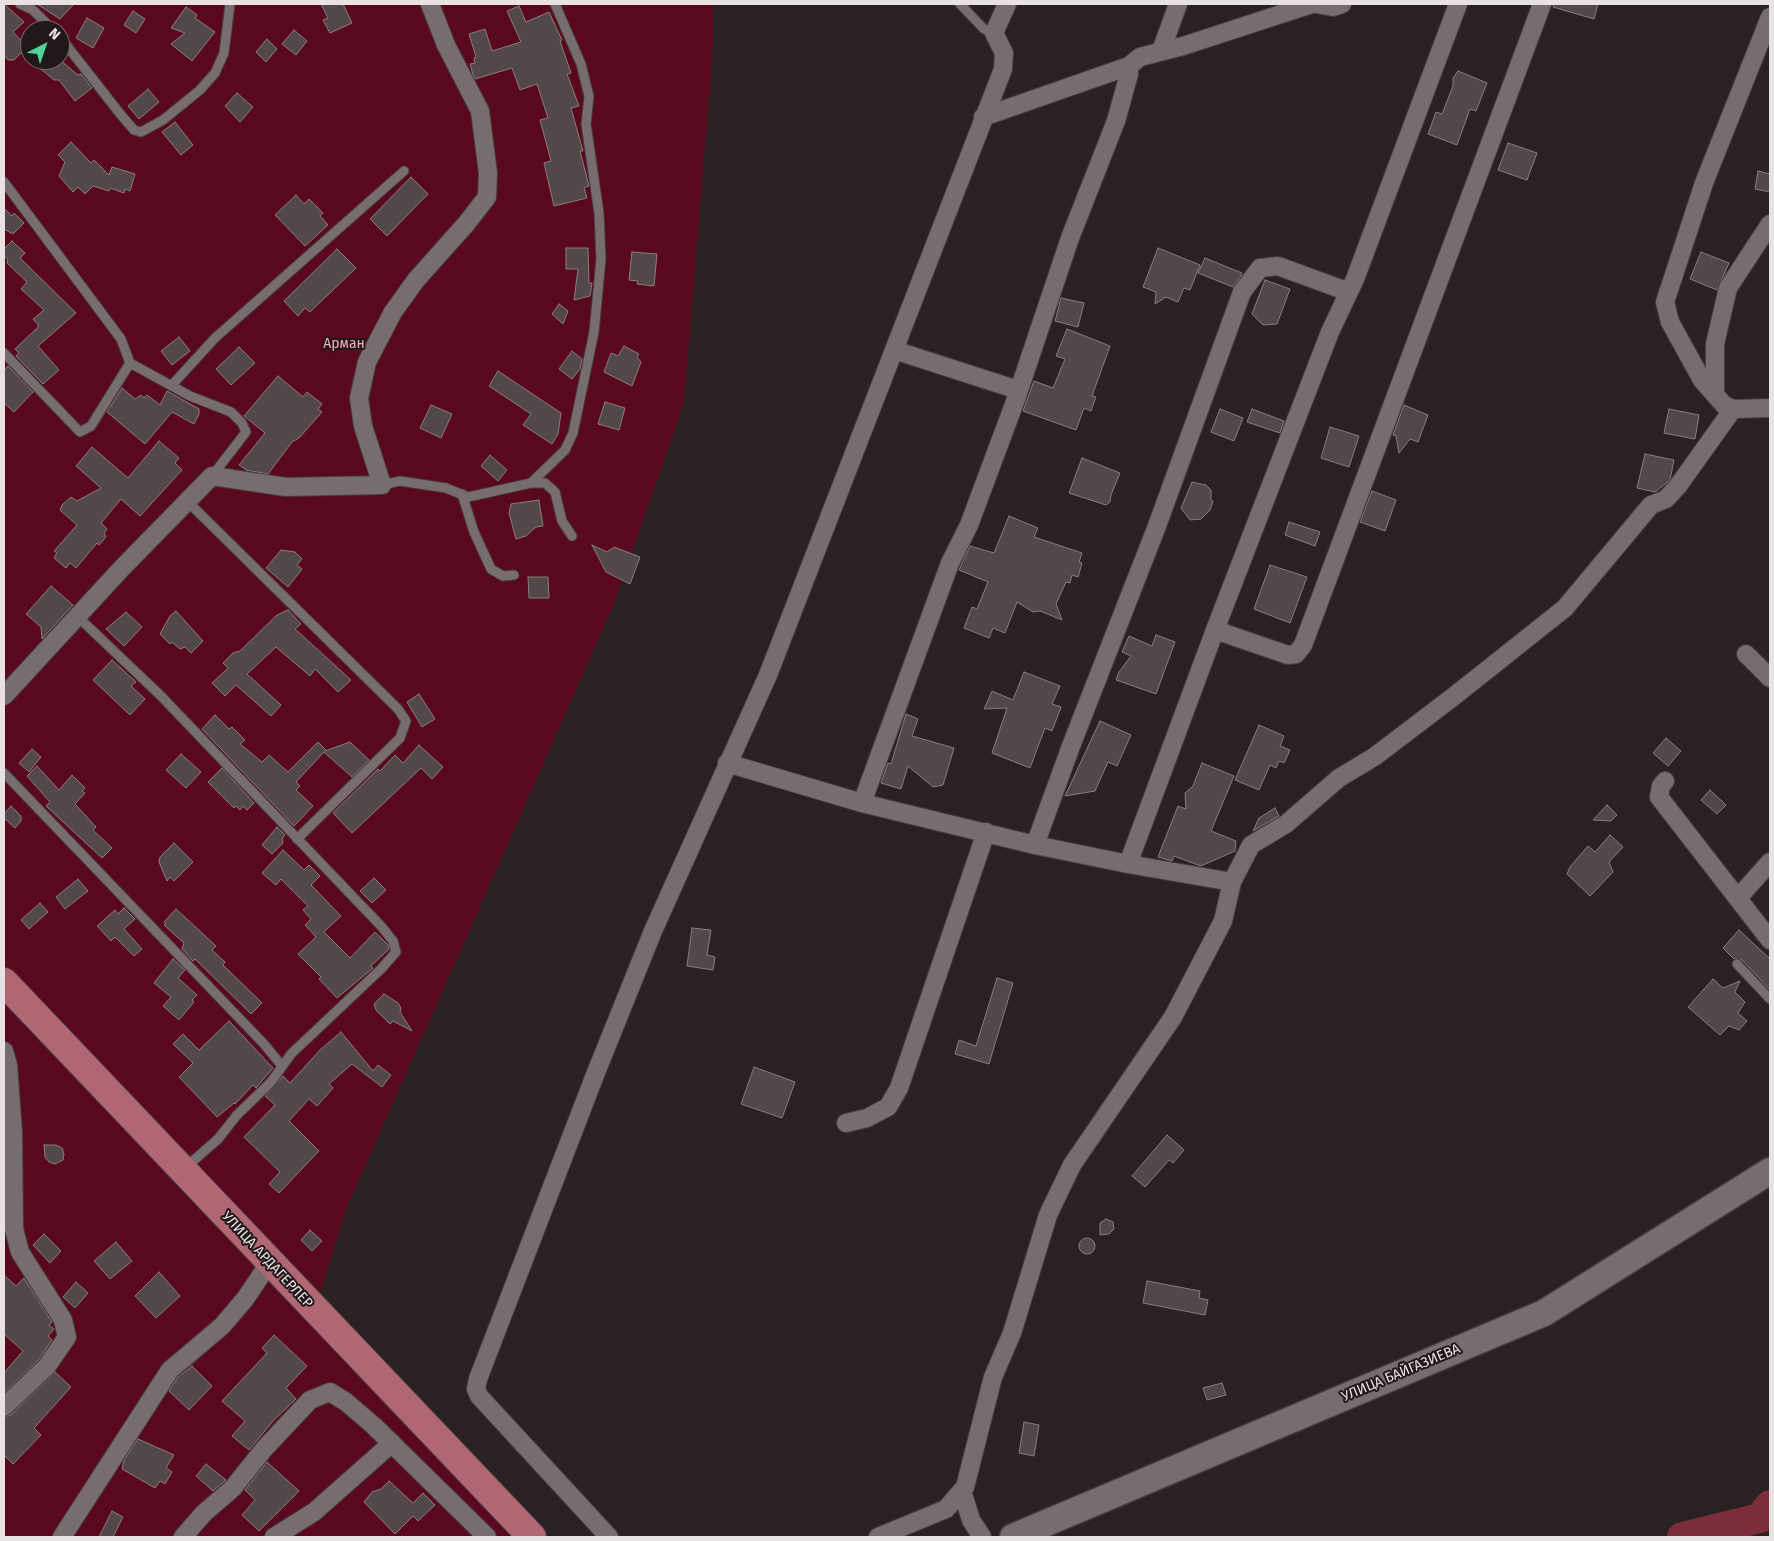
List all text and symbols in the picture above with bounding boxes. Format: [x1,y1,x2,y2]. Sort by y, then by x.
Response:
north arrow [20,20,70,70]
text: N [45,25,64,44]
park label: Арман [323,336,365,352]
street label: УЛИЦА АРДАГЕРЛЕР [218,1208,316,1312]
street label: УЛИЦА БАЙГАЗИЕВА [1339,1340,1463,1406]

